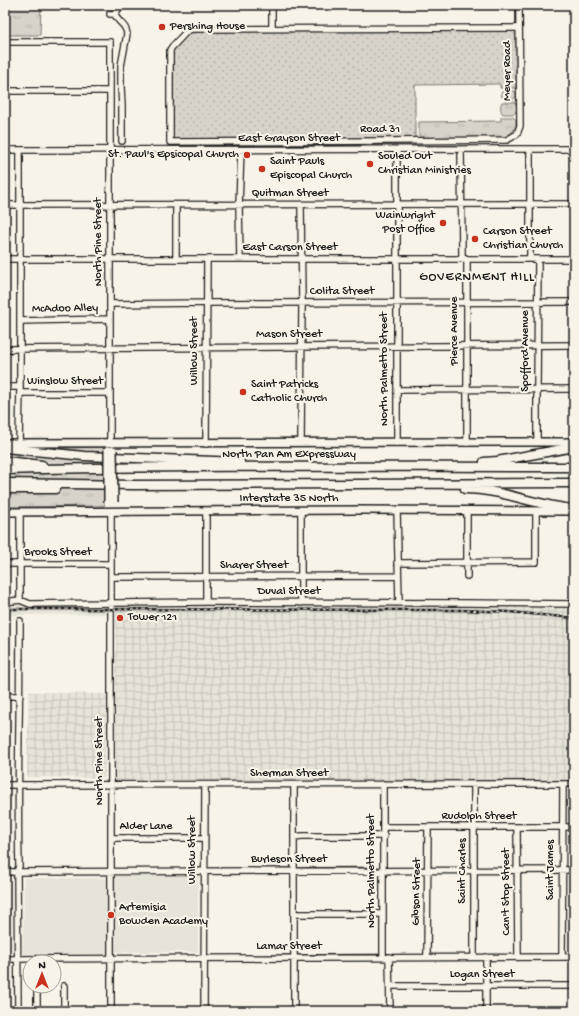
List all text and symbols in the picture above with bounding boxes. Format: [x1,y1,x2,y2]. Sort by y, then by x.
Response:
place label: Pershing House [169,20,246,34]
marker: Pershing House [157,22,167,32]
street label: Meyer Road [501,40,515,101]
street label: Road 31 [360,123,400,137]
street label: East Grayson Street [238,132,341,146]
place label: St. Paul's Epsicopal Church [108,148,240,162]
marker: St. Paul's Epsicopal Church [242,150,252,160]
place label: Souled Out Christian Ministries [378,150,472,178]
place label: Saint Pauls Episcopal Church [270,155,353,183]
marker: Souled Out Christian Ministries [365,159,375,169]
marker: Saint Pauls Episcopal Church [257,164,267,174]
street label: Quitman Street [252,187,330,201]
street label: North Pine Street [92,197,106,286]
place label: Wainwright Post Office [376,209,436,237]
marker: Wainwright Post Office [438,218,448,228]
place label: Carson Street Christian Church [483,225,564,253]
marker: Carson Street Christian Church [470,234,480,244]
street label: East Carson Street [243,241,339,255]
district label: GOVERNMENT HILL [419,270,535,285]
street label: Colita Street [310,285,375,299]
street label: Pierce Avenue [448,296,462,366]
street label: McAdoo Alley [32,301,98,317]
street label: Spofford Avenue [519,309,533,392]
street label: North Palmetto Street [378,311,392,426]
street label: Willow Street [188,316,202,385]
street label: Mason Street [256,328,323,342]
street label: Winslow Street [27,375,104,389]
place label: Saint Patricks Catholic Church [251,378,328,406]
marker: Saint Patricks Catholic Church [238,387,248,397]
street label: North Pan Am Expressway [222,448,356,462]
street label: Interstate 35 North [240,492,339,506]
street label: Brooks Street [23,546,93,560]
street label: Sharer Street [220,559,289,573]
street label: Duval Street [257,585,322,599]
place label: Tower 121 [127,611,177,625]
marker: Tower 121 [115,613,125,623]
street label: North Pine Street [93,716,107,805]
street label: Sherman Street [250,767,329,781]
street label: Rudolph Street [441,810,518,824]
street label: North Palmetto Street [365,813,379,928]
street label: Willow Street [186,815,200,884]
street label: Alder Lane [120,820,173,834]
street label: Saint Charles [456,838,470,904]
street label: Saint James [544,839,558,900]
street label: Can't Stop Street [500,847,514,936]
street label: Burleson Street [250,853,328,867]
street label: Gibson Street [409,857,425,926]
place label: Artemisia Bowden Academy [118,901,208,929]
marker: Artemisia Bowden Academy [106,910,116,920]
street label: Lamar Street [256,940,323,954]
north arrow [22,954,62,994]
text: N [38,960,46,972]
street label: Logan Street [450,968,515,982]

